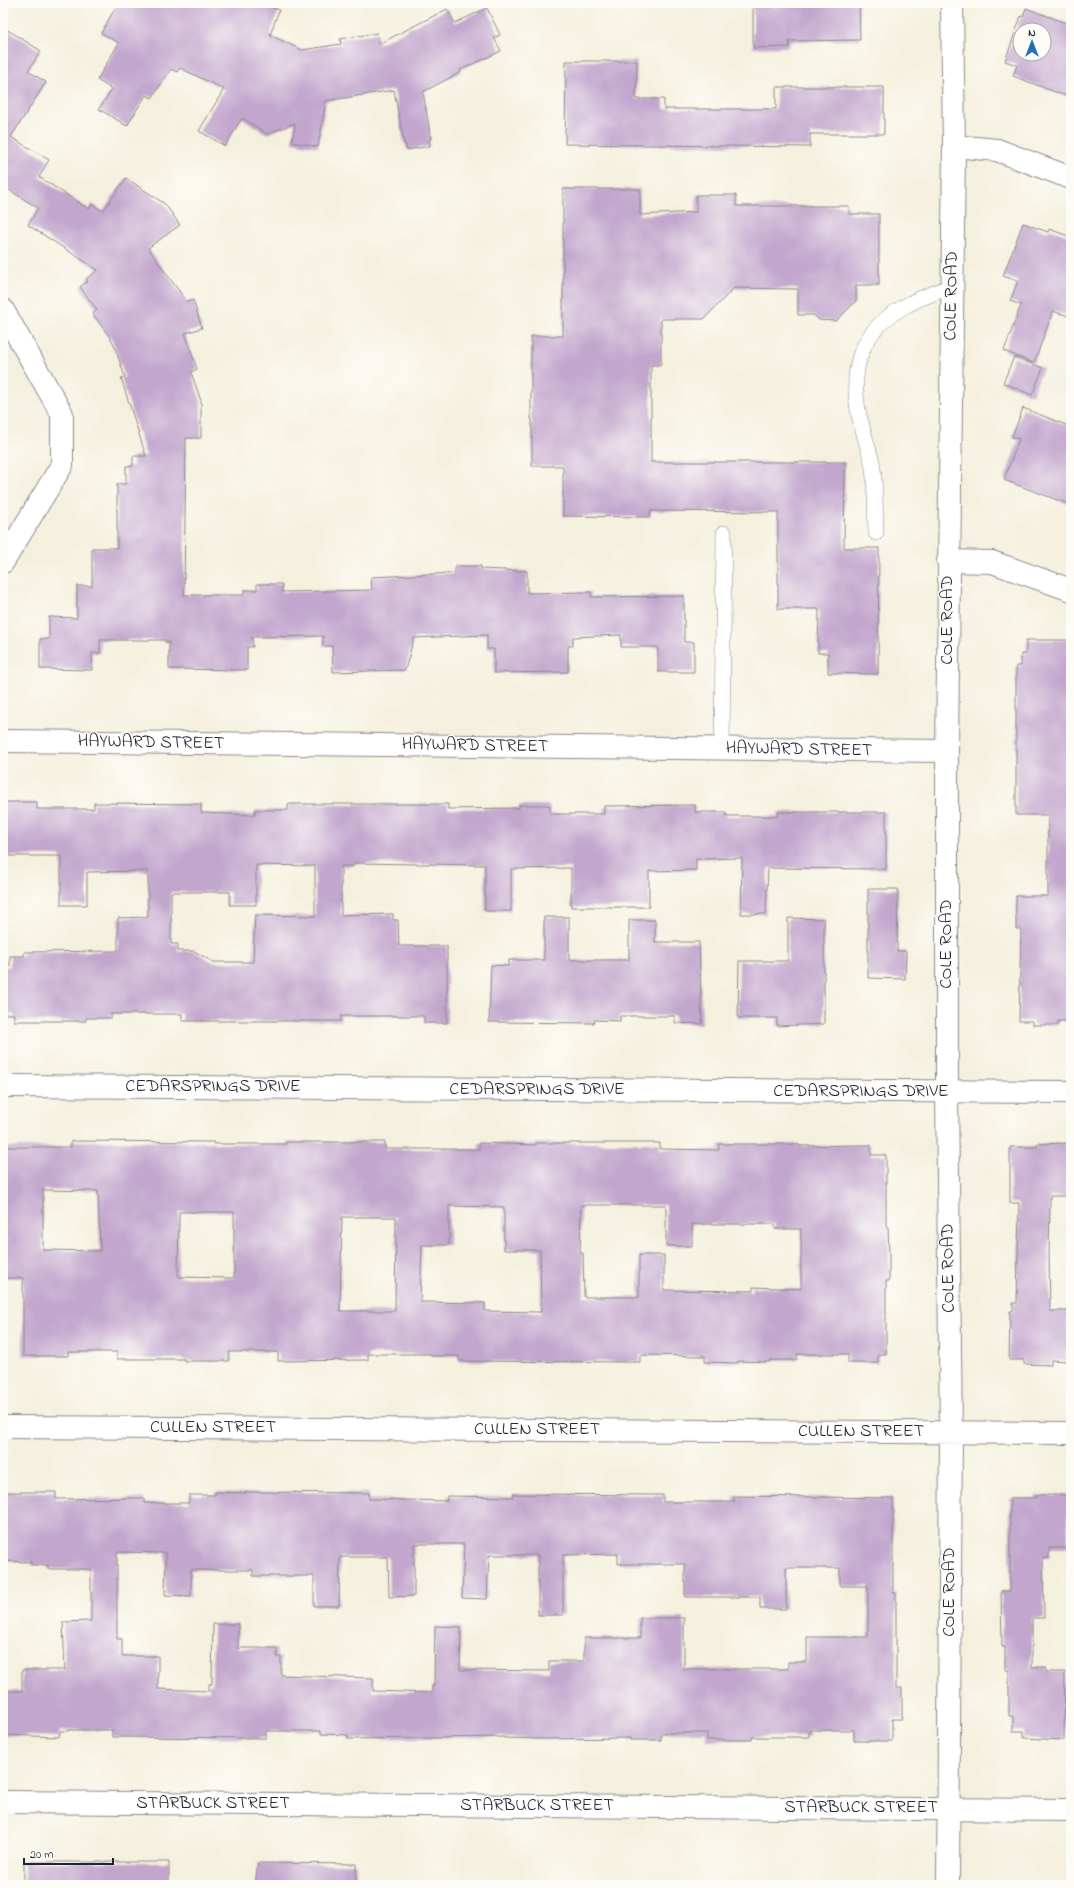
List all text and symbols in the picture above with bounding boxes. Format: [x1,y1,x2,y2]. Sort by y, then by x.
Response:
north arrow [1012,22,1052,62]
text: N [1028,25,1036,41]
street label: COLE ROAD [938,251,966,341]
street label: COLE ROAD [935,575,961,665]
street label: HAYWARD STREET [78,729,224,757]
street label: HAYWARD STREET [402,732,548,760]
street label: HAYWARD STREET [726,736,872,764]
street label: COLE ROAD [934,899,960,989]
street label: CEDARSPRINGS DRIVE [125,1074,301,1100]
street label: CEDARSPRINGS DRIVE [449,1077,625,1103]
street label: CEDARSPRINGS DRIVE [773,1079,949,1105]
street label: COLE ROAD [935,1223,963,1313]
street label: CULLEN STREET [150,1415,276,1441]
street label: CULLEN STREET [474,1417,600,1443]
street label: CULLEN STREET [798,1419,924,1445]
street label: COLE ROAD [937,1547,963,1637]
street label: STARBUCK STREET [136,1791,290,1817]
street label: STARBUCK STREET [460,1793,614,1819]
street label: STARBUCK STREET [784,1795,938,1821]
scale bar [24,1840,113,1866]
text: 20 m [30,1846,53,1864]

